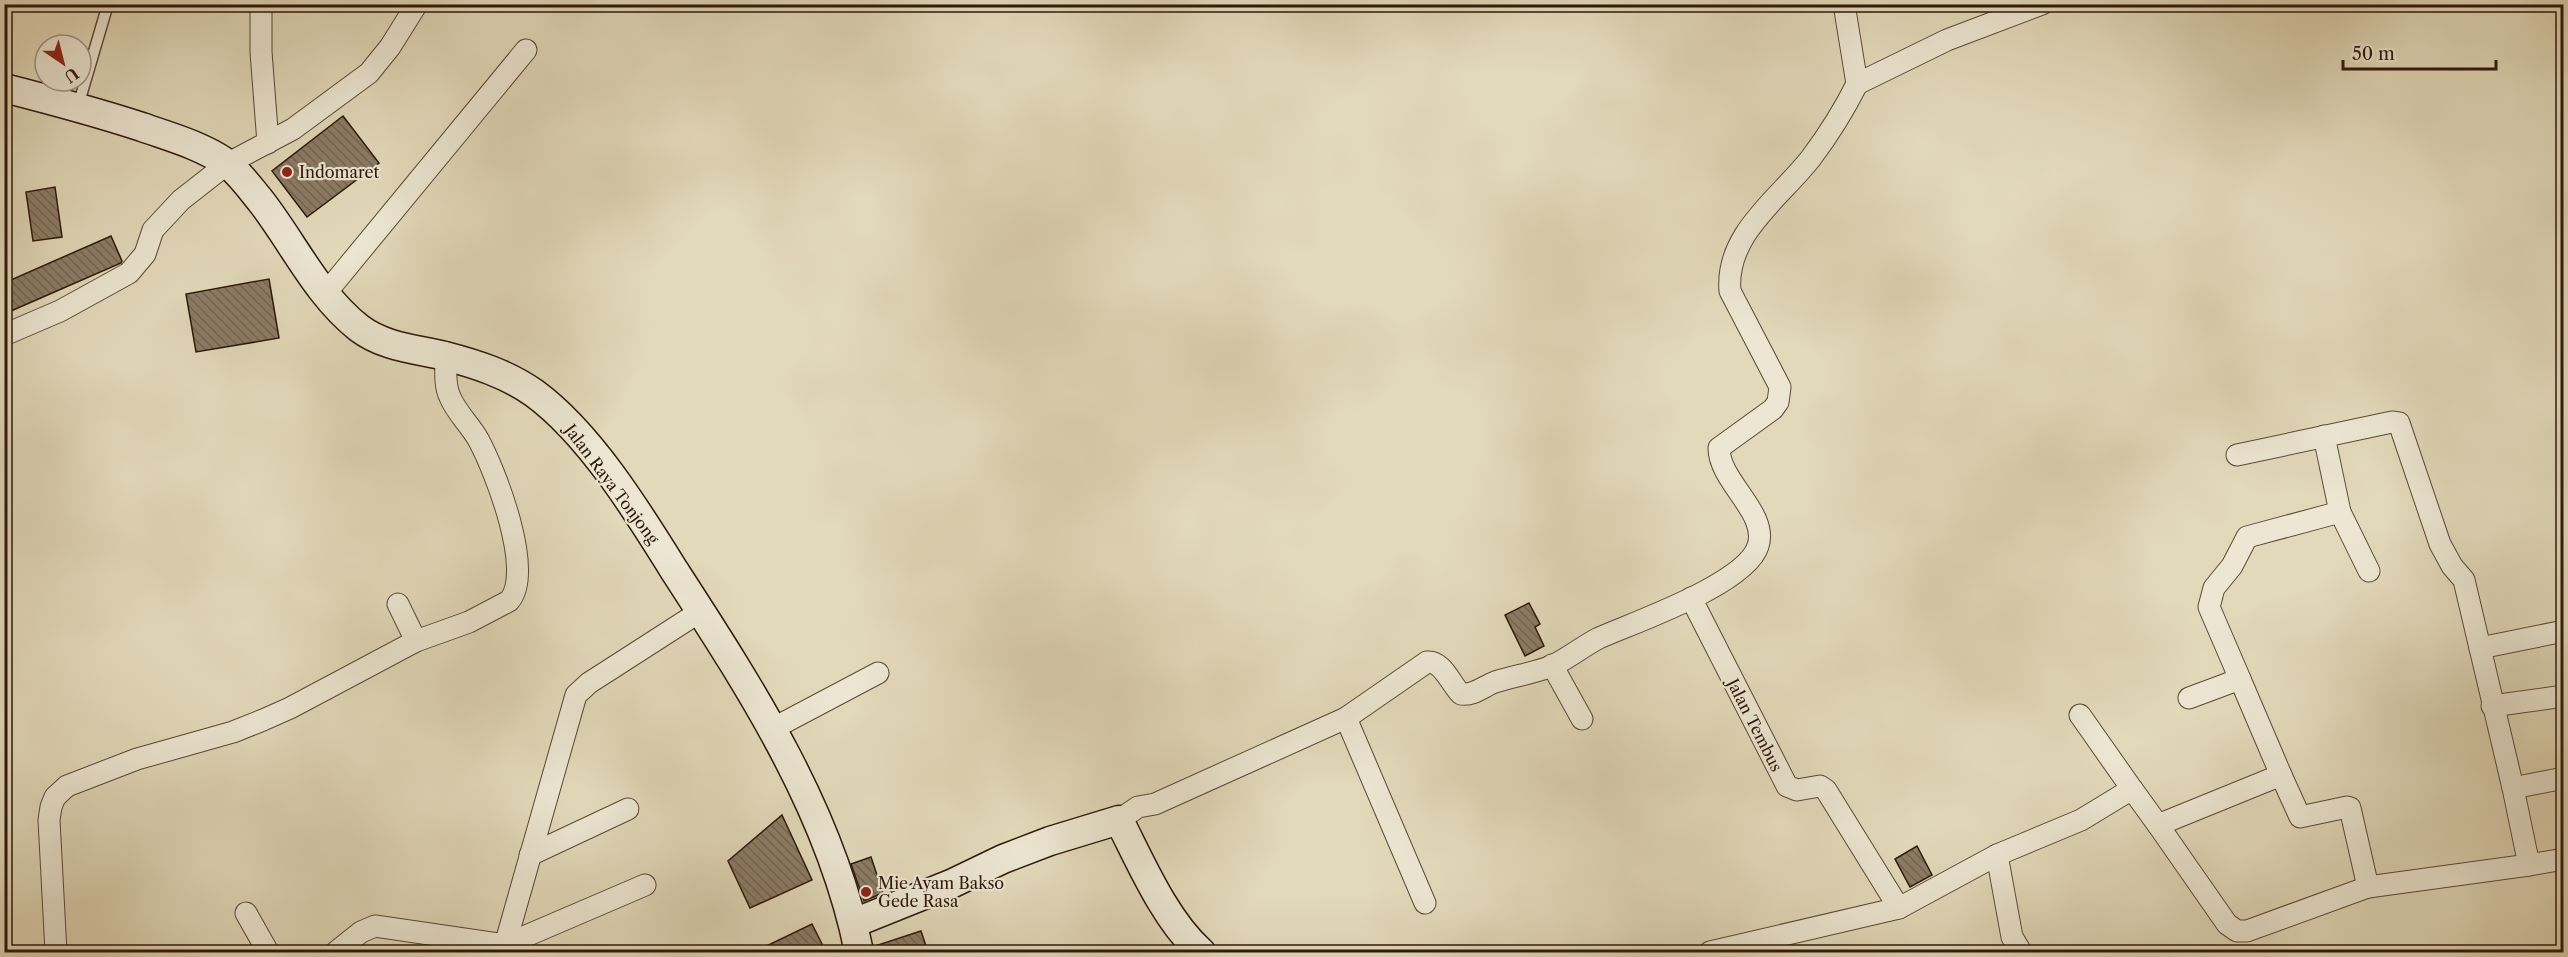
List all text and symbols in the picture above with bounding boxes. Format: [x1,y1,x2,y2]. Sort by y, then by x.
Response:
north arrow [33,33,93,93]
scale bar [2343,33,2496,71]
text: 50 m [2352,43,2395,65]
text: U [61,63,83,87]
place label: Indomaret [299,162,379,182]
marker: Indomaret [280,165,294,179]
street label: Jalan Raya Tonjong [559,418,664,548]
street label: Jalan Tembus [1722,672,1787,775]
place label: Mie Ayam Bakso Gede Rasa [878,873,1004,911]
marker: Mie Ayam Bakso Gede Rasa [859,885,873,899]

